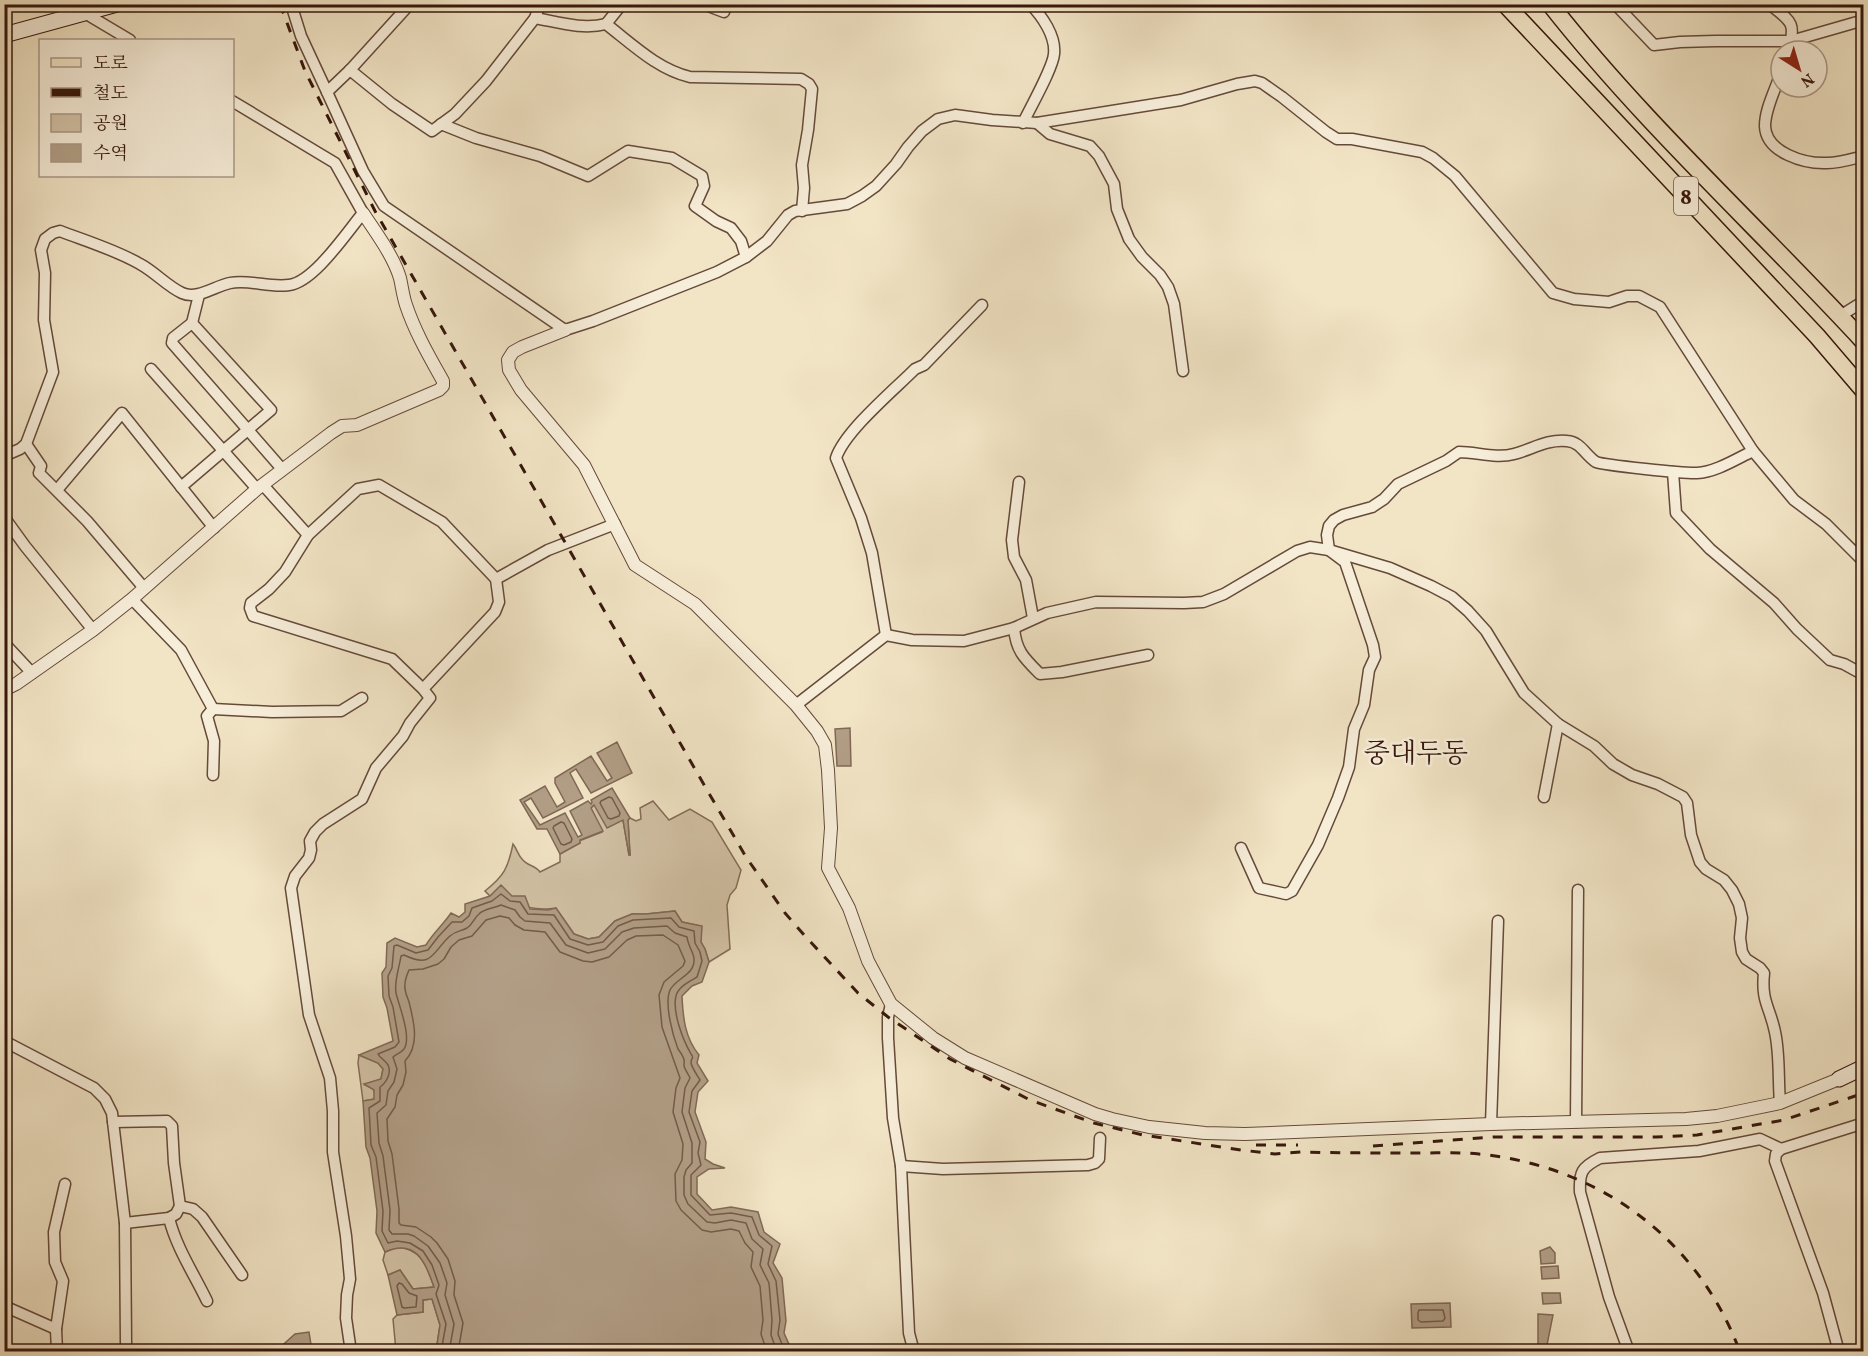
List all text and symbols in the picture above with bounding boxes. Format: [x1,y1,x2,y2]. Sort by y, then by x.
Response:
legend [39,39,234,177]
north arrow [1769,39,1829,99]
text: 도로 [93,52,128,77]
text: N [1795,67,1818,92]
text: 철도 [93,82,128,107]
text: 공원 [93,112,128,137]
text: 수역 [93,142,128,167]
road number: 8 [1674,177,1698,215]
district label: 중대두동 [1364,736,1468,774]

